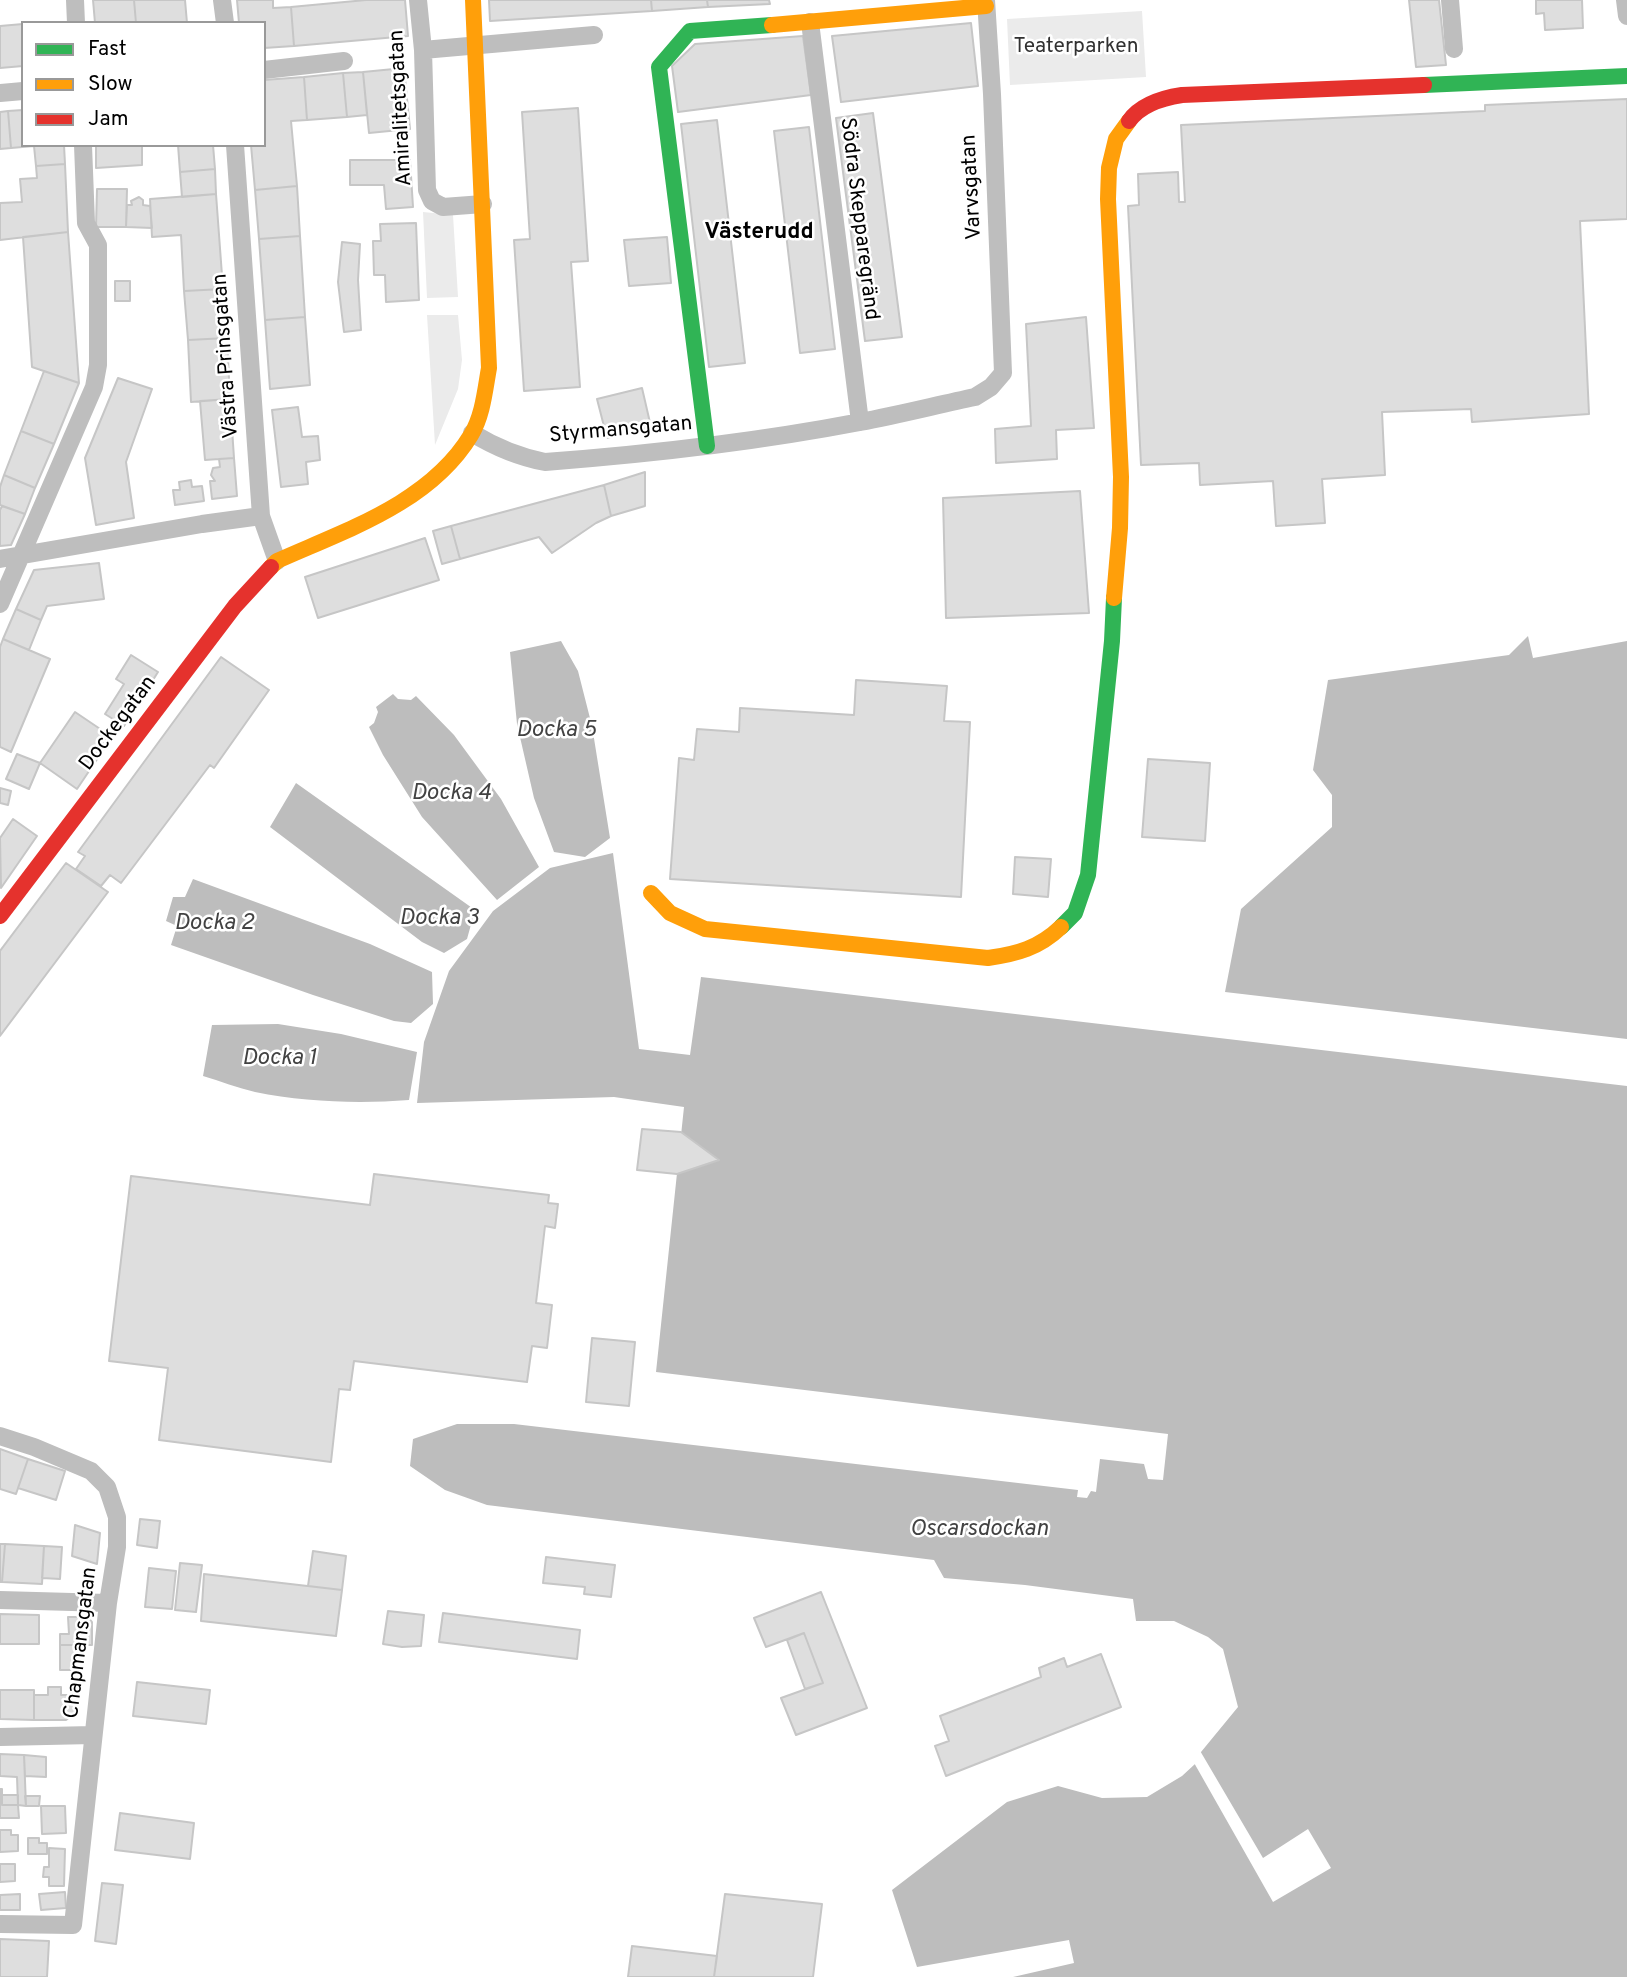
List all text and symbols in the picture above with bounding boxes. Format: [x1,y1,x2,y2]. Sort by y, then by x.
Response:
legend [21,21,266,147]
street label: Amiralitetsgatan [385,29,419,187]
park label: Teaterparken [1014,35,1138,61]
text: Fast [88,36,127,63]
text: Slow [88,71,133,98]
text: Jam [88,106,129,133]
street label: Södra Skepparegränd [833,116,883,322]
street label: Varvsgatan [958,134,988,240]
district label: Västerudd [704,219,814,247]
street label: Västra Prinsgatan [209,273,245,439]
street label: Styrmansgatan [548,412,694,450]
street label: Dockegatan [75,672,163,776]
water label: Docka 5 [516,717,596,745]
water label: Docka 4 [411,780,491,808]
water label: Docka 3 [399,905,479,933]
water label: Docka 2 [174,910,254,938]
water label: Docka 1 [242,1045,316,1073]
water label: Oscarsdockan [910,1516,1048,1544]
street label: Chapmansgatan [60,1566,104,1720]

